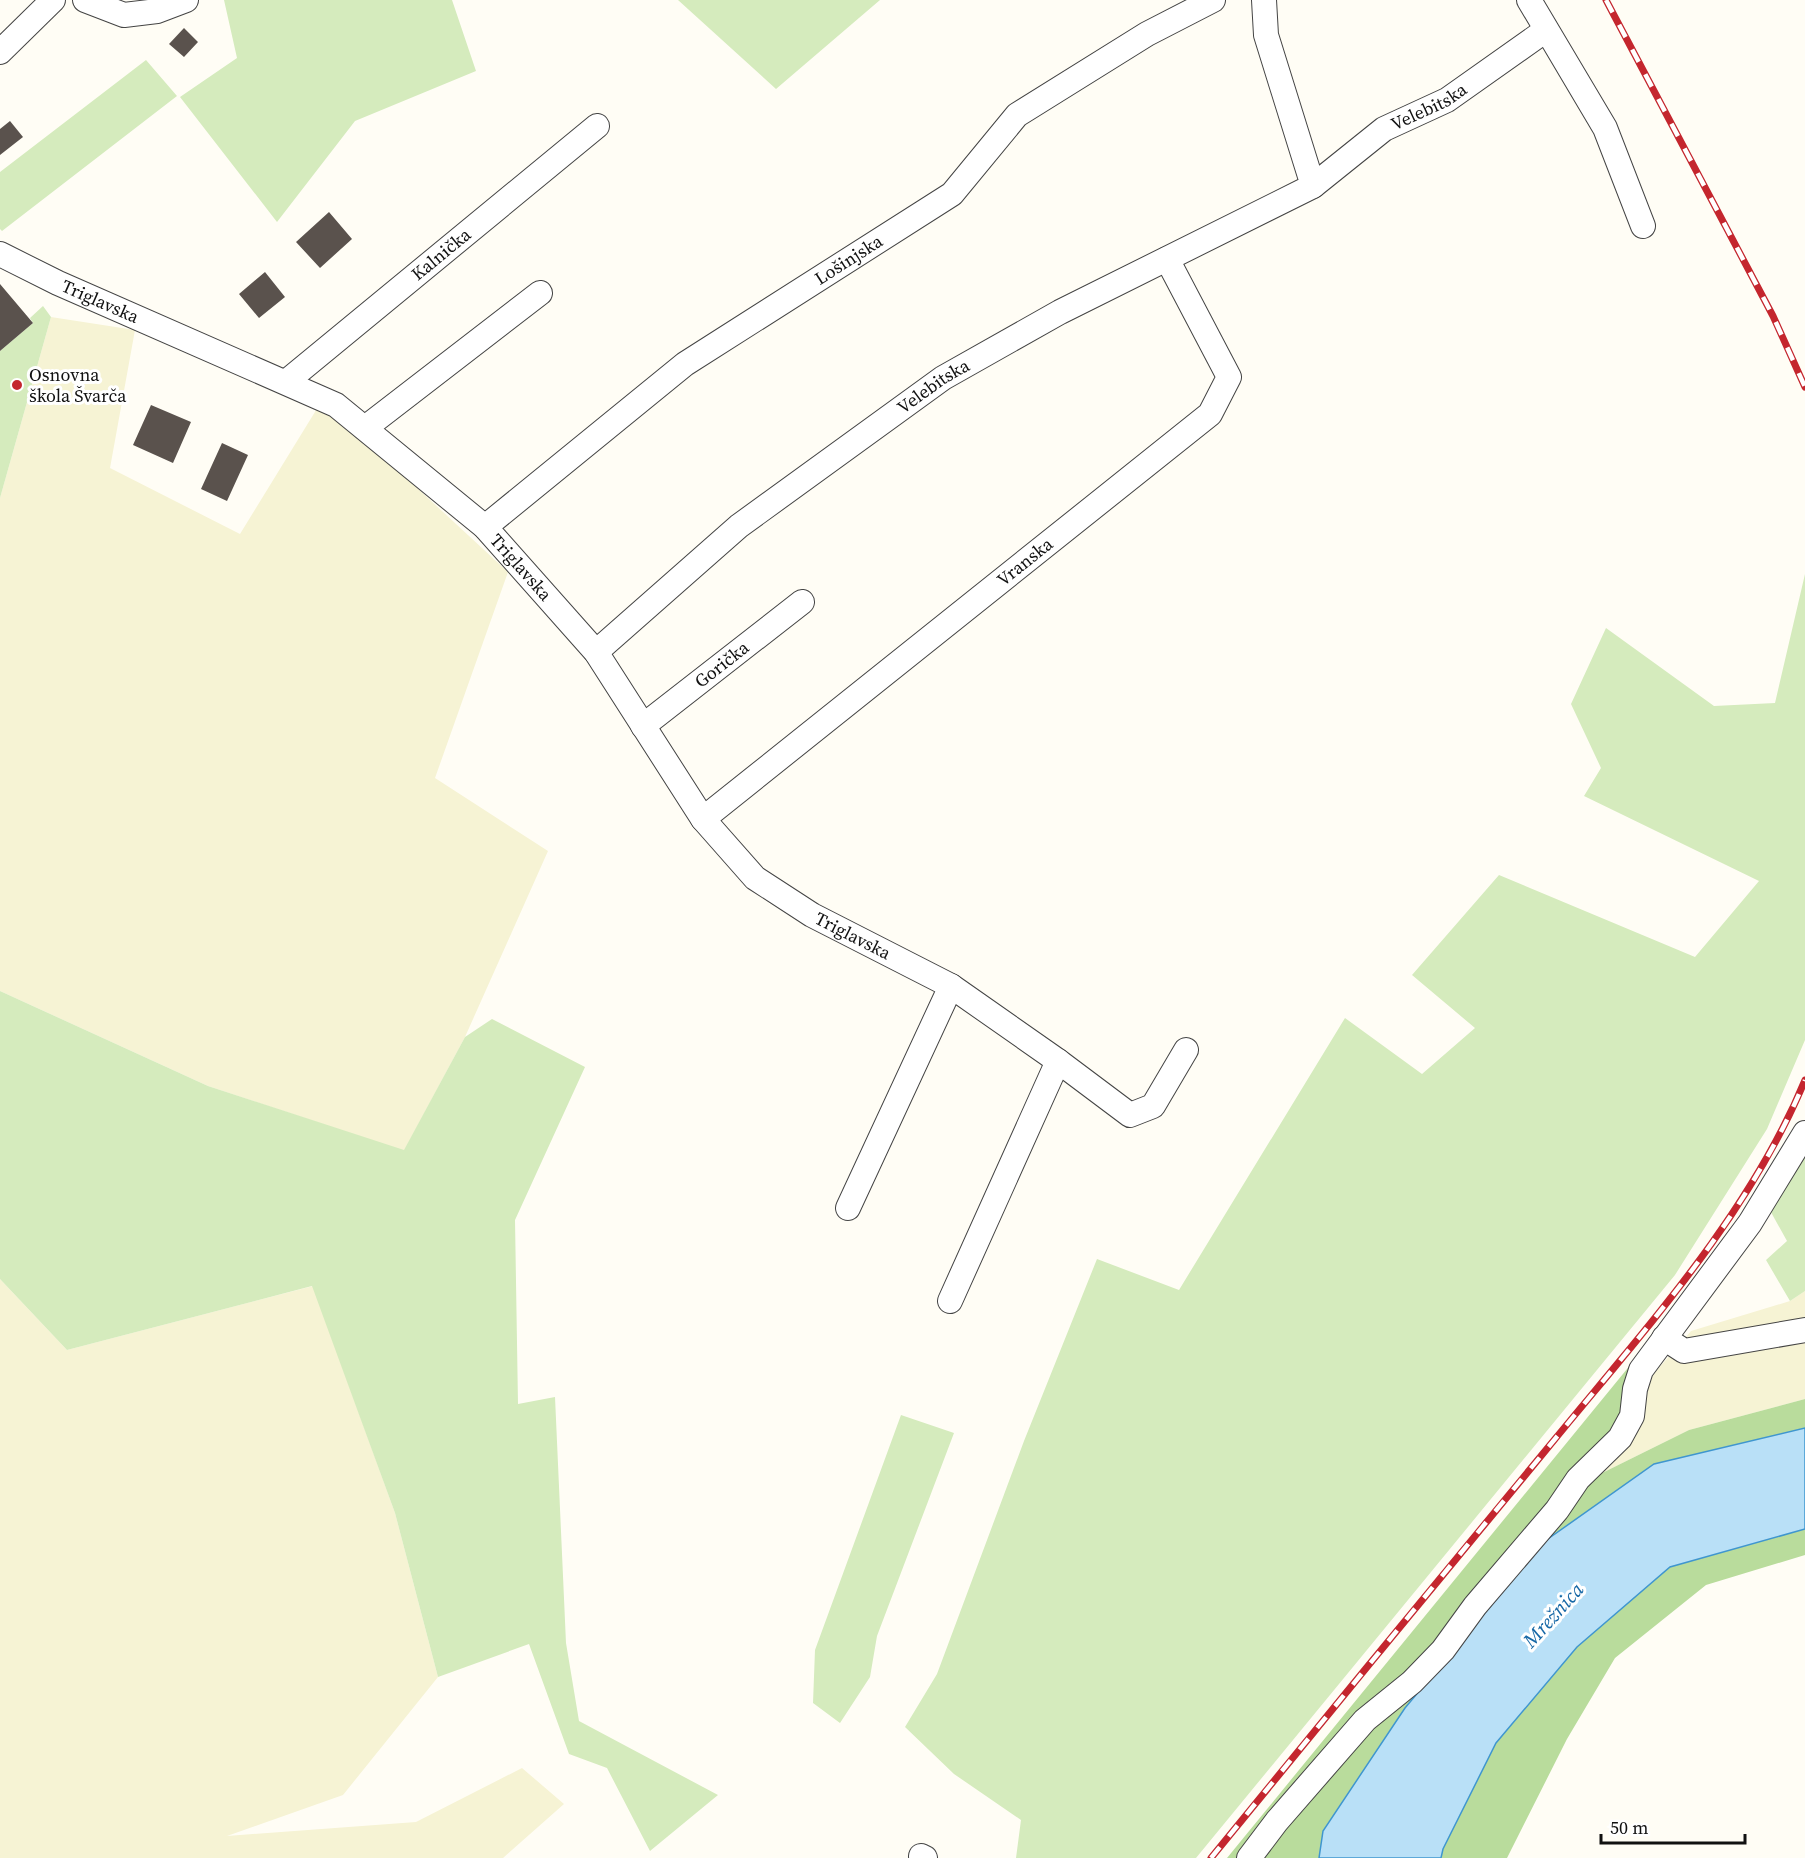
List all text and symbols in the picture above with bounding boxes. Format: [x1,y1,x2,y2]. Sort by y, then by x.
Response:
street label: Velebitska [1386,76,1472,136]
street label: Kalnička [406,221,477,286]
street label: Lošinjska [809,228,888,290]
street label: Triglavska [58,273,144,329]
street label: Velebitska [892,352,975,419]
place label: Osnovna škola Švarča [29,362,127,408]
marker: Osnovna škola Švarča [10,378,24,392]
street label: Triglavska [485,528,558,607]
street label: Vranska [991,531,1058,592]
street label: Gorička [689,634,755,693]
street label: Triglavska [811,906,896,966]
water label: Mrežnica [1516,1576,1590,1654]
scale bar [1601,1807,1745,1845]
text: 50 m [1610,1815,1648,1840]

